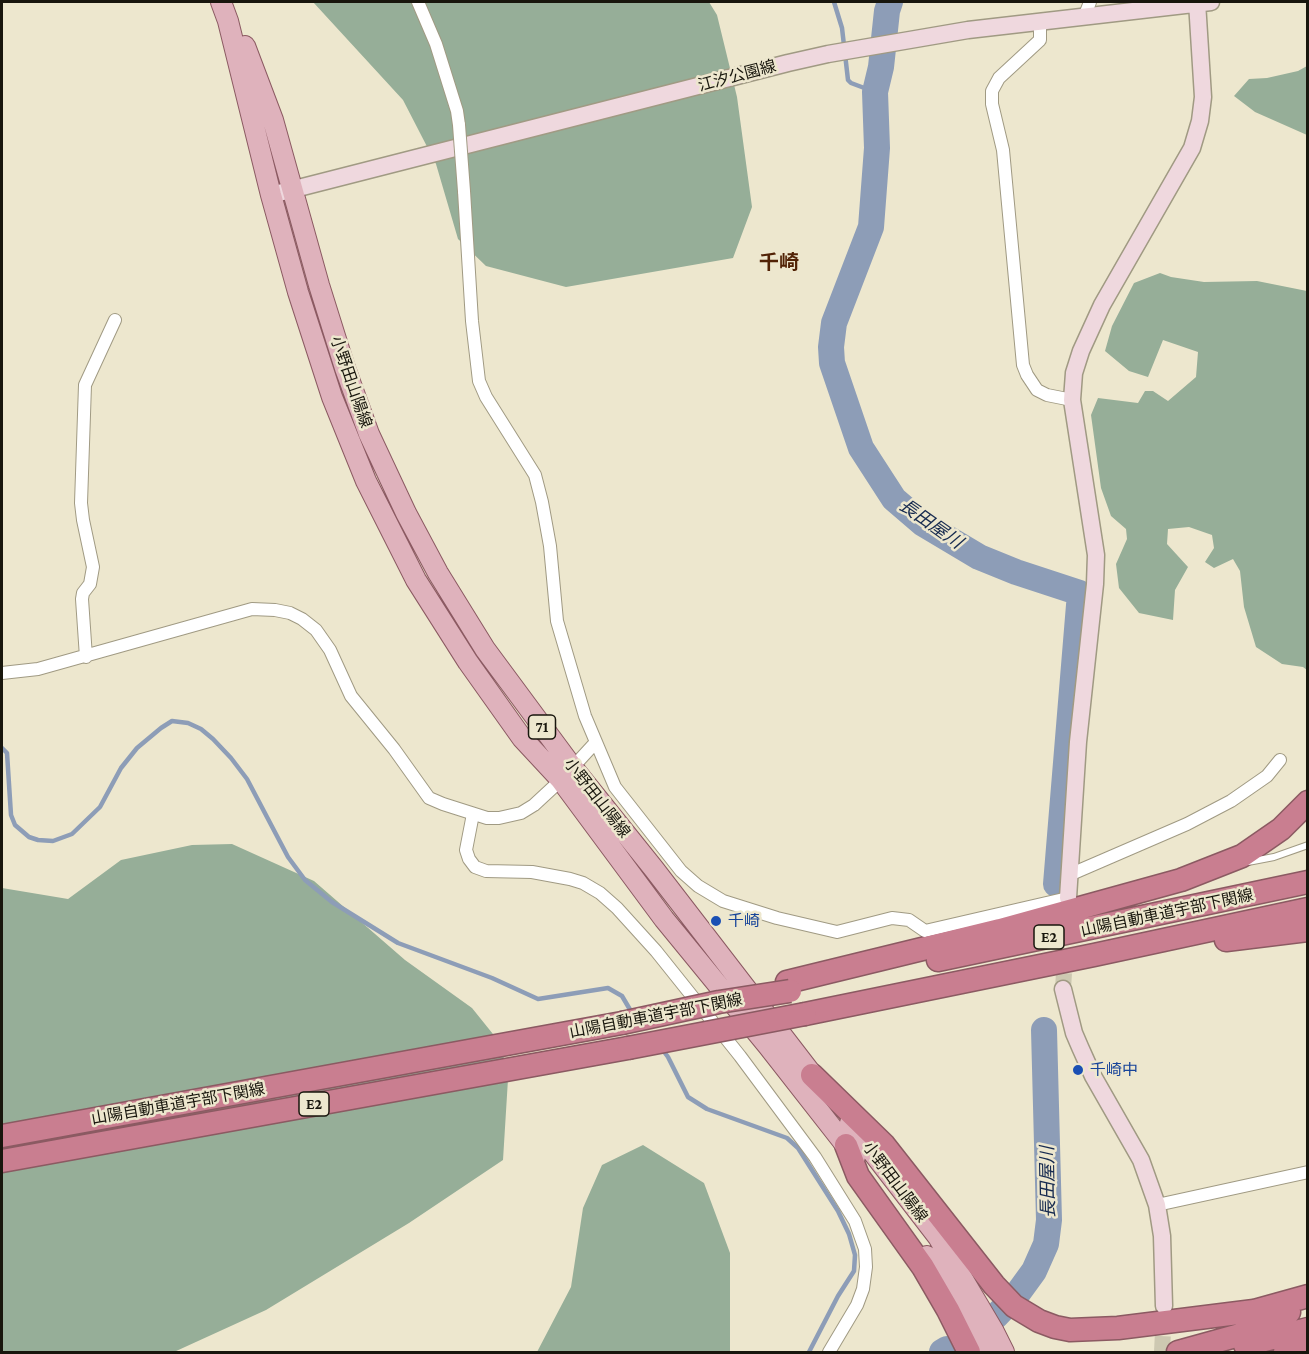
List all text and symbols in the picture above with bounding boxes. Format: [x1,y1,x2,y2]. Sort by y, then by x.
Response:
street label: 江汐公園線 [696,56,778,96]
district label: 千崎 [759,251,799,275]
street label: 小野田山陽線 [326,333,376,431]
water label: 長田屋川 [895,495,967,553]
road number: 71 [528,715,556,739]
street label: 小野田山陽線 [560,754,634,842]
street label: 山陽自動車道宇部下関線 [1079,885,1255,941]
place label: 千崎 [728,911,760,931]
marker: 千崎 [709,914,723,928]
road number: E2 [1034,925,1064,949]
street label: 山陽自動車道宇部下関線 [568,990,744,1042]
place label: 千崎中 [1090,1060,1138,1080]
marker: 千崎中 [1071,1063,1085,1077]
street label: 山陽自動車道宇部下関線 [90,1079,266,1129]
road number: E2 [299,1092,329,1116]
street label: 小野田山陽線 [858,1138,932,1226]
water label: 長田屋川 [1037,1146,1059,1218]

